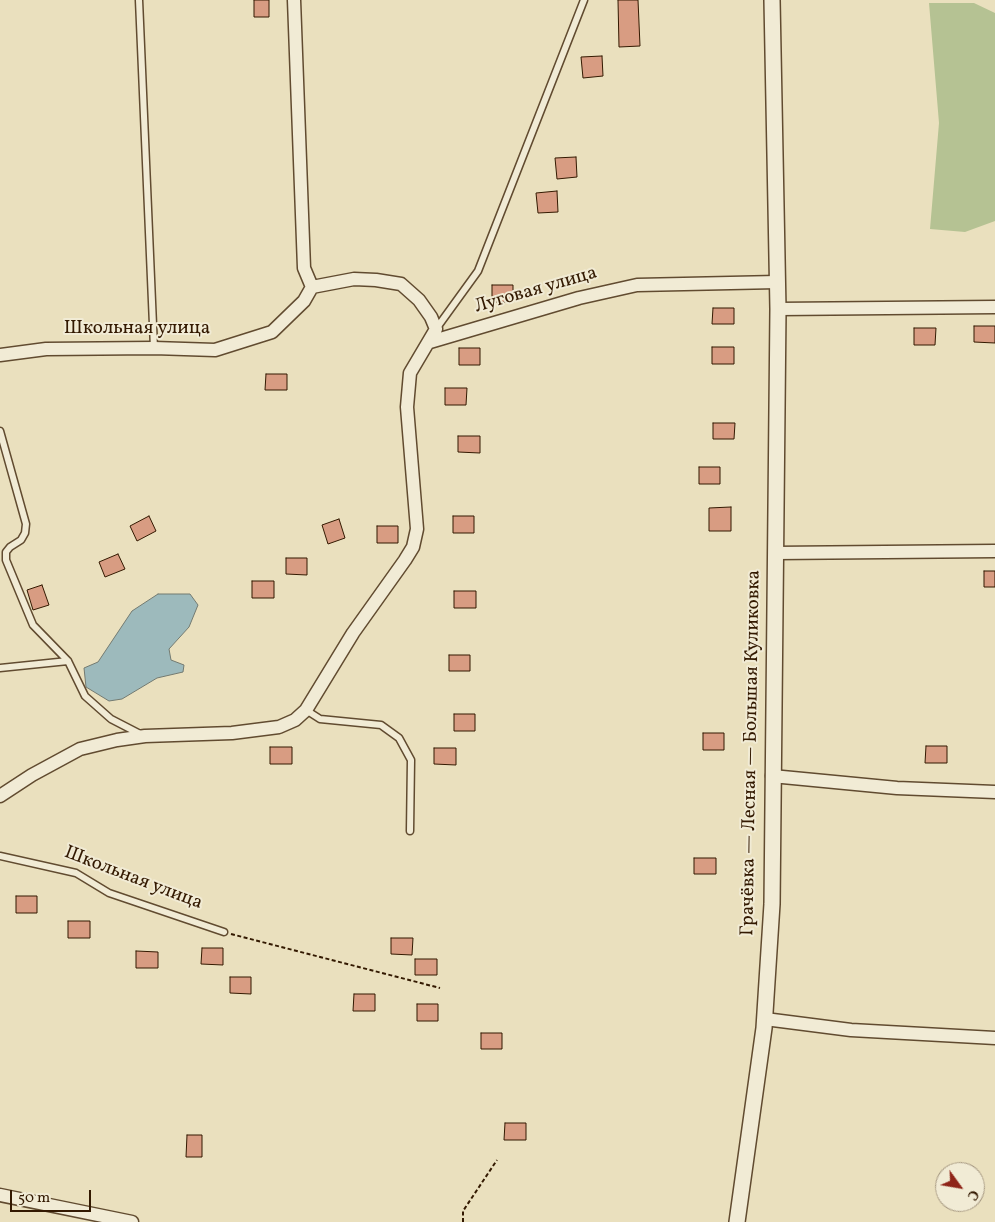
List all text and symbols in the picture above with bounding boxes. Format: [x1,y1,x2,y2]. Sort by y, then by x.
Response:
street label: Луговая улица [472,263,600,319]
street label: Школьная улица [64,319,210,341]
street label: Грачёвка — Лесная — Большая Куликовка [737,570,767,936]
street label: Школьная улица [61,842,205,916]
north arrow [935,1162,985,1212]
scale bar [12,1180,94,1212]
text: С [962,1186,983,1204]
text: 50 m [18,1188,50,1209]

